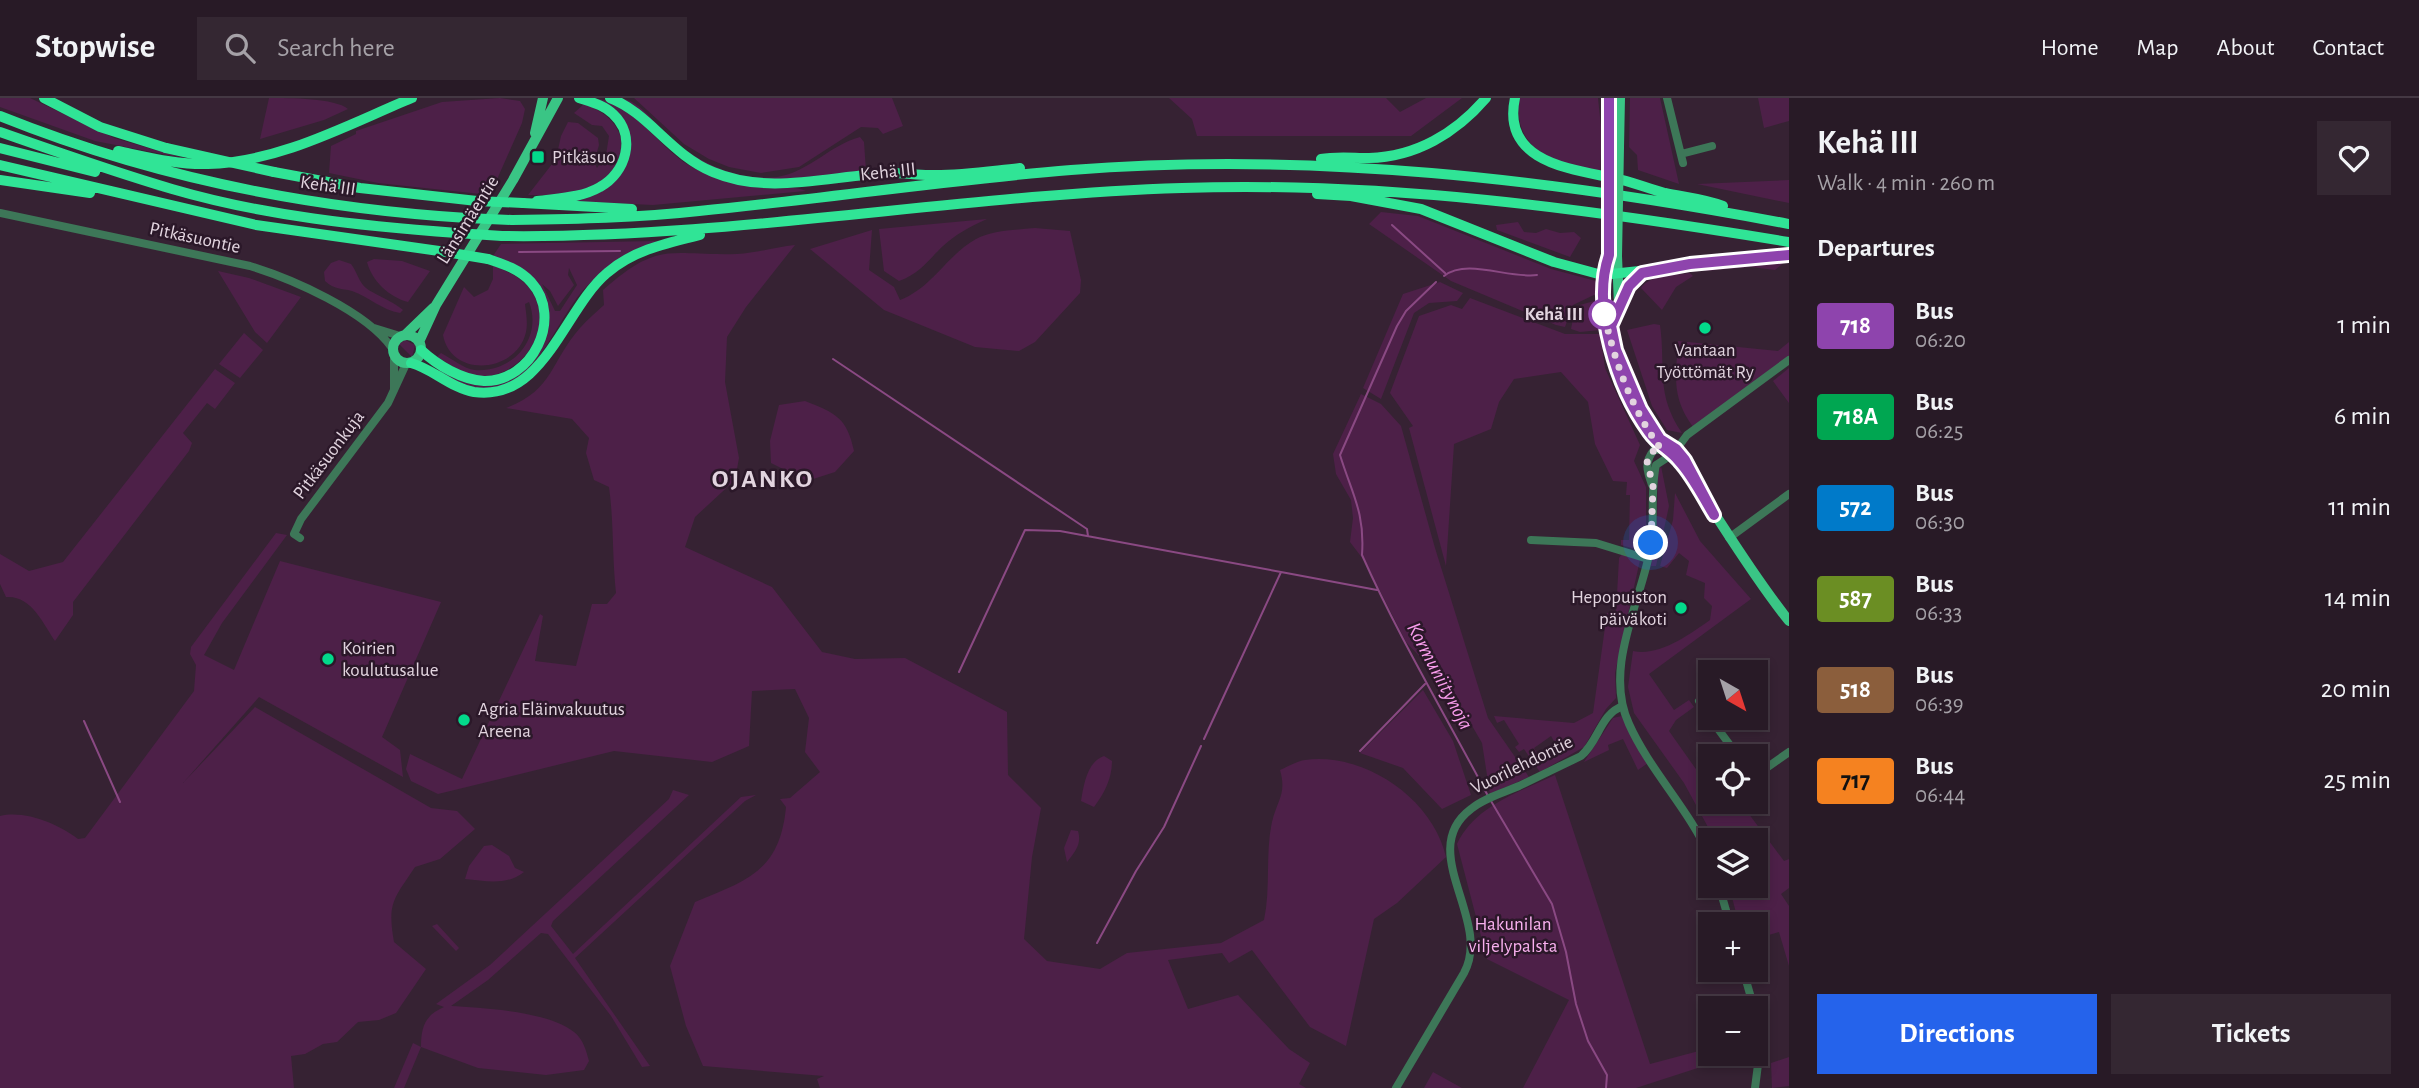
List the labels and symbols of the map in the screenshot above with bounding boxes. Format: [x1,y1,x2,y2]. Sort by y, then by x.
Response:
place label: Pitkäsuo [552,148,616,167]
marker: Pitkäsuo [530,149,546,165]
street label: Kehä III [859,160,917,184]
street label: Kehä III [299,173,357,199]
street label: Länsimäentie [433,173,503,267]
street label: Pitkäsuontie [148,219,242,257]
marker: Kehä III [1589,299,1619,329]
place label: Kehä III [1524,305,1583,324]
marker: Vantaan Työttömät Ry [1697,320,1713,336]
place label: Vantaan Työttömät Ry [1656,341,1754,382]
street label: Pitkäsuonkuja [290,407,368,503]
district label: OJANKO [712,466,814,492]
your location [1633,525,1668,560]
place label: Hepopuiston päiväkoti [1571,588,1667,629]
marker: Hepopuiston päiväkoti [1673,600,1689,616]
water label: Kormuniitynoja [1403,619,1477,733]
place label: Koirien koulutusalue [342,639,438,680]
marker: Koirien koulutusalue [320,651,336,667]
north arrow [1698,660,1768,730]
place label: Agria Eläinvakuutus Areena [478,700,625,741]
marker: Agria Eläinvakuutus Areena [456,712,472,728]
street label: Vuorilehdontie [1468,732,1576,798]
park label: Hakunilan viljelypalsta [1469,915,1558,956]

